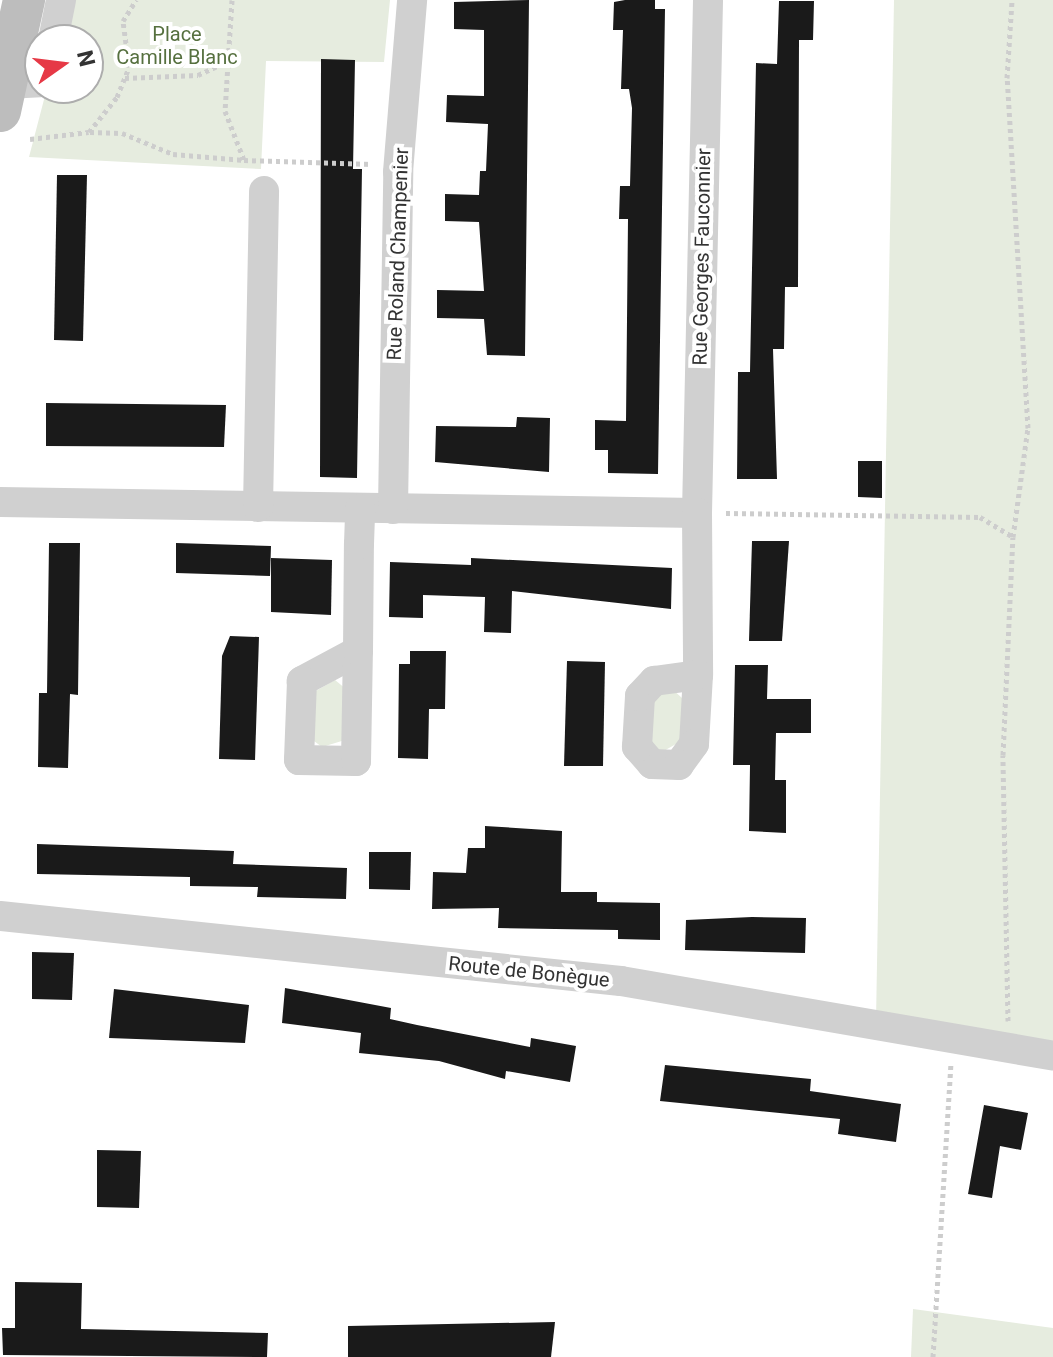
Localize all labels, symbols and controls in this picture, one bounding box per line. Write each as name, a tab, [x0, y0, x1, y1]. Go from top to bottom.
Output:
park label: Place Camille Blanc	[116, 22, 238, 69]
north arrow	[24, 24, 104, 104]
text: N	[72, 48, 100, 69]
street label: Rue Roland Champenier	[382, 147, 414, 361]
street label: Rue Georges Fauconnier	[688, 148, 716, 366]
street label: Route de Bonègue	[447, 952, 611, 992]

